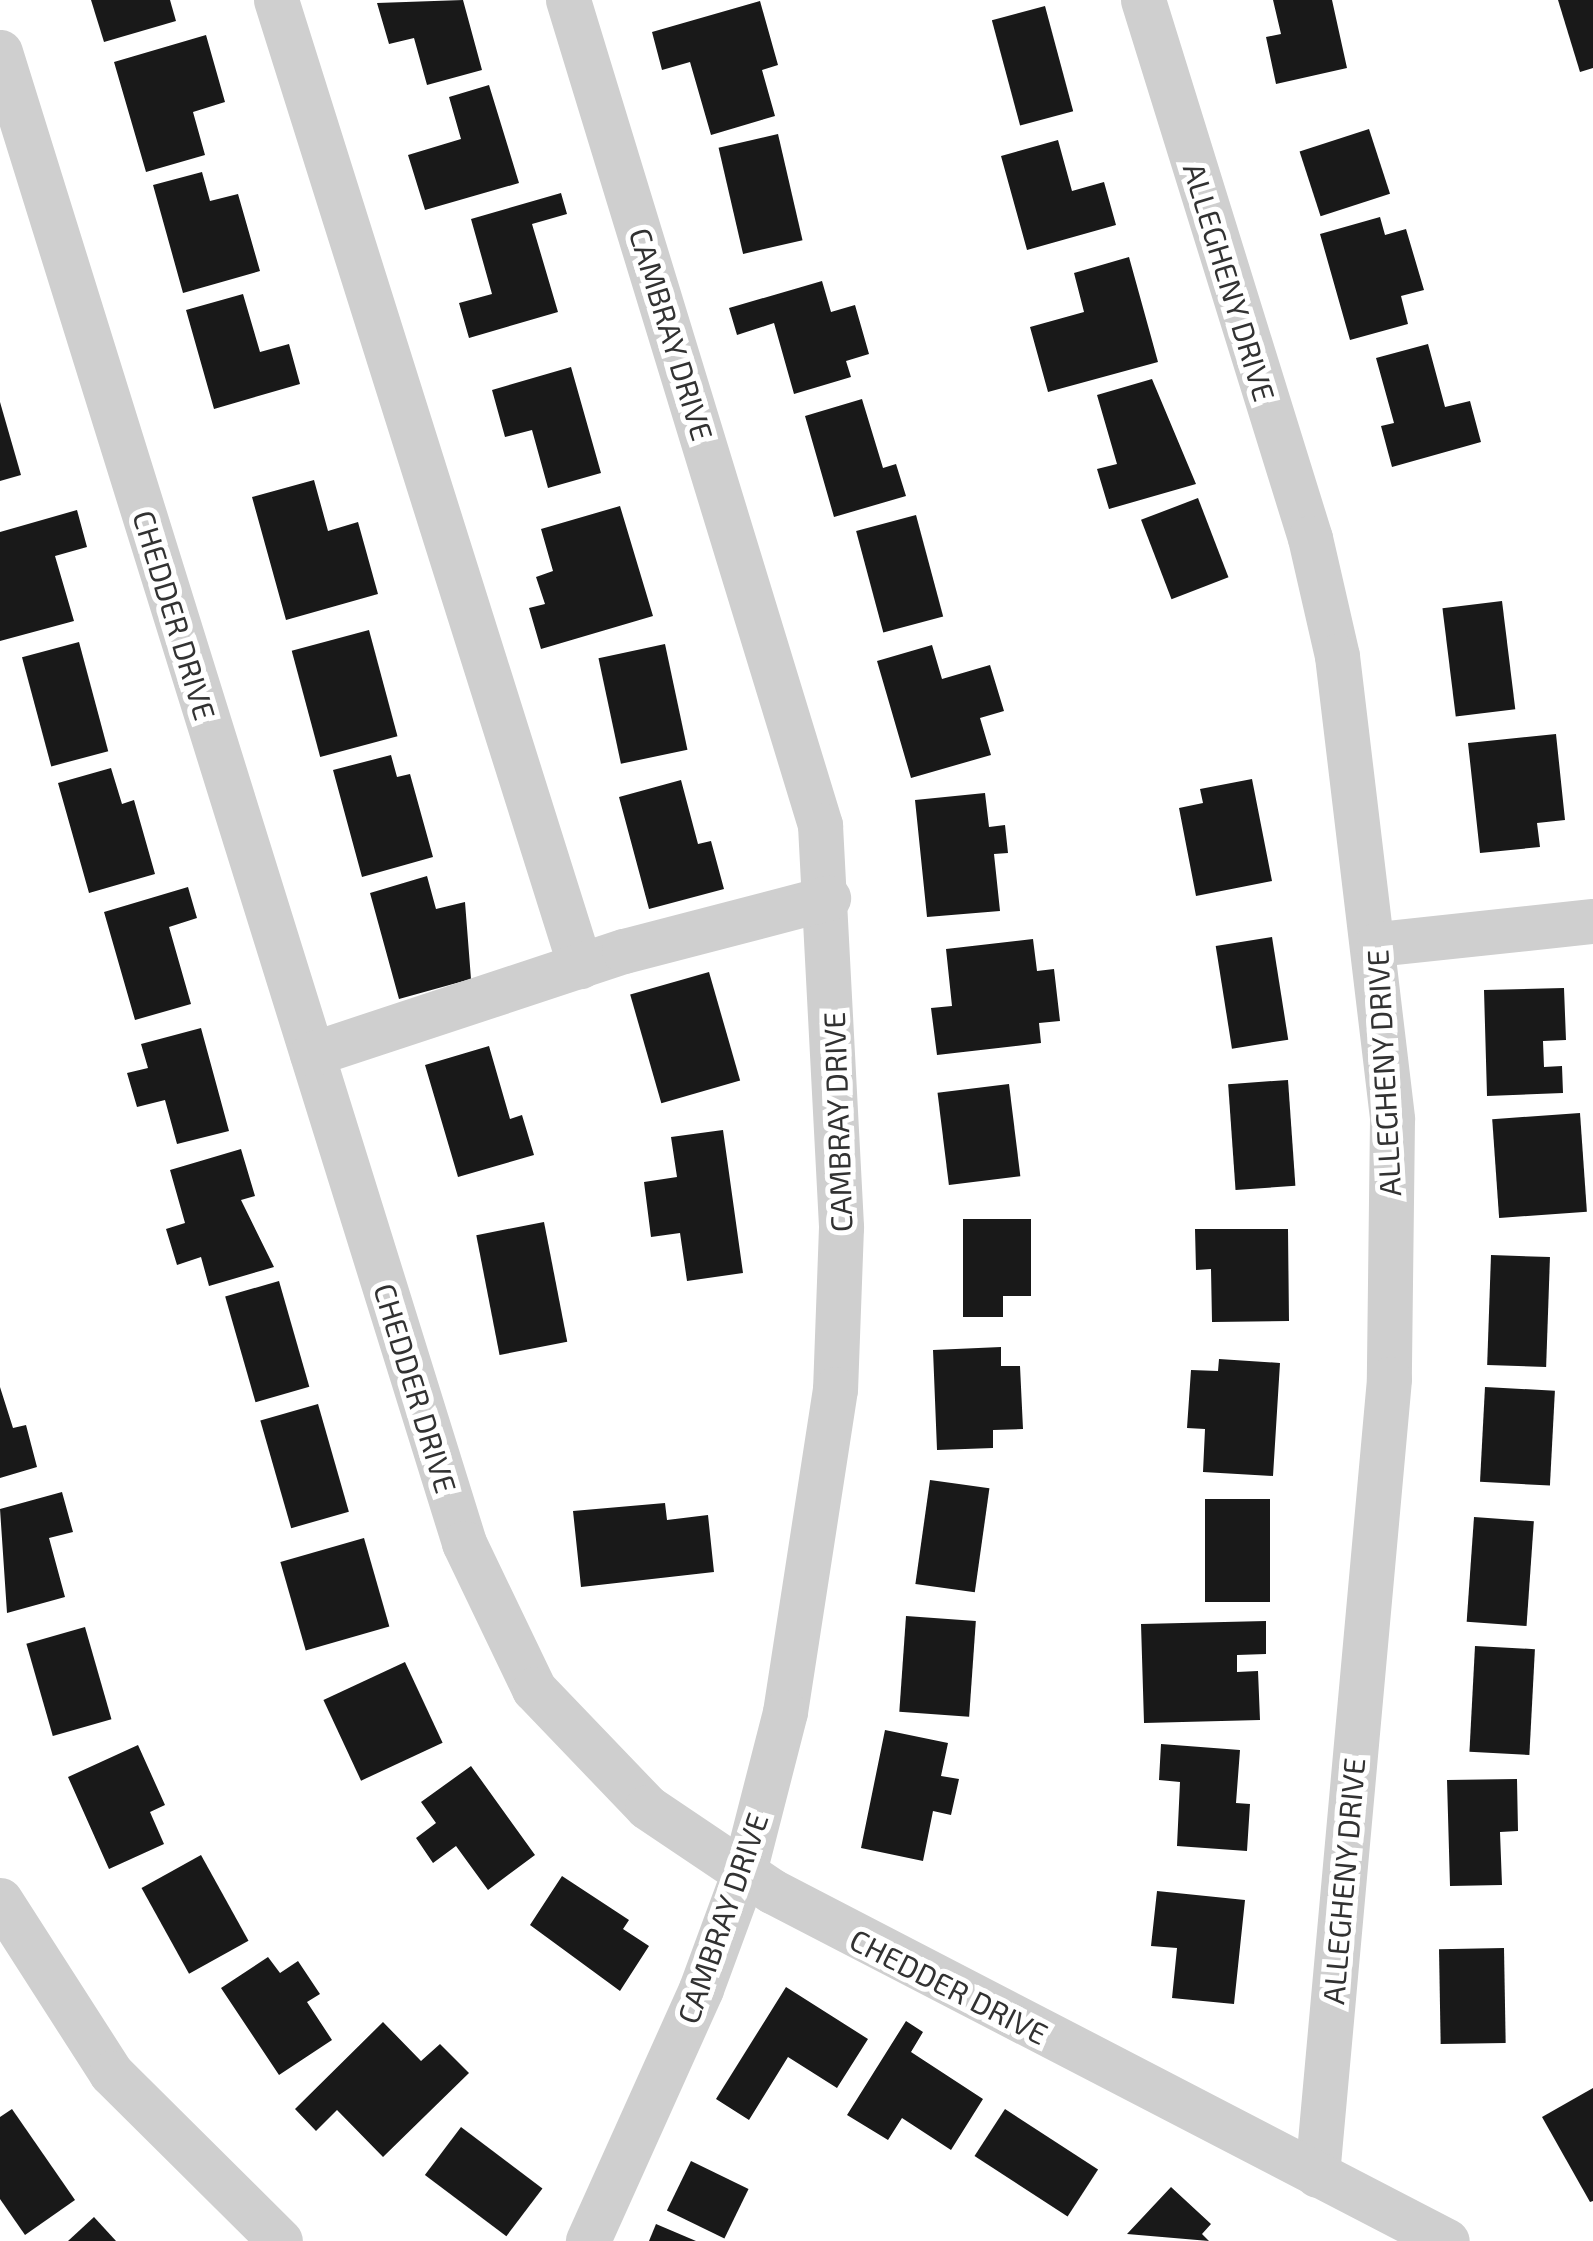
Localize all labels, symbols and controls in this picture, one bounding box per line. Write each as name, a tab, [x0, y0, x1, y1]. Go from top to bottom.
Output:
street label: ALLEGHENY DRIVE	[1177, 158, 1283, 406]
street label: CAMBRAY DRIVE	[622, 223, 722, 445]
street label: CHEDDER DRIVE	[126, 506, 224, 724]
street label: ALLEGHENY DRIVE	[1359, 948, 1407, 1198]
street label: CAMBRAY DRIVE	[815, 1011, 859, 1233]
street label: CHEDDER DRIVE	[367, 1279, 465, 1497]
street label: ALLEGHENY DRIVE	[1314, 1756, 1372, 2006]
street label: CAMBRAY DRIVE	[669, 1807, 775, 2029]
street label: CHEDDER DRIVE	[844, 1921, 1054, 2051]

